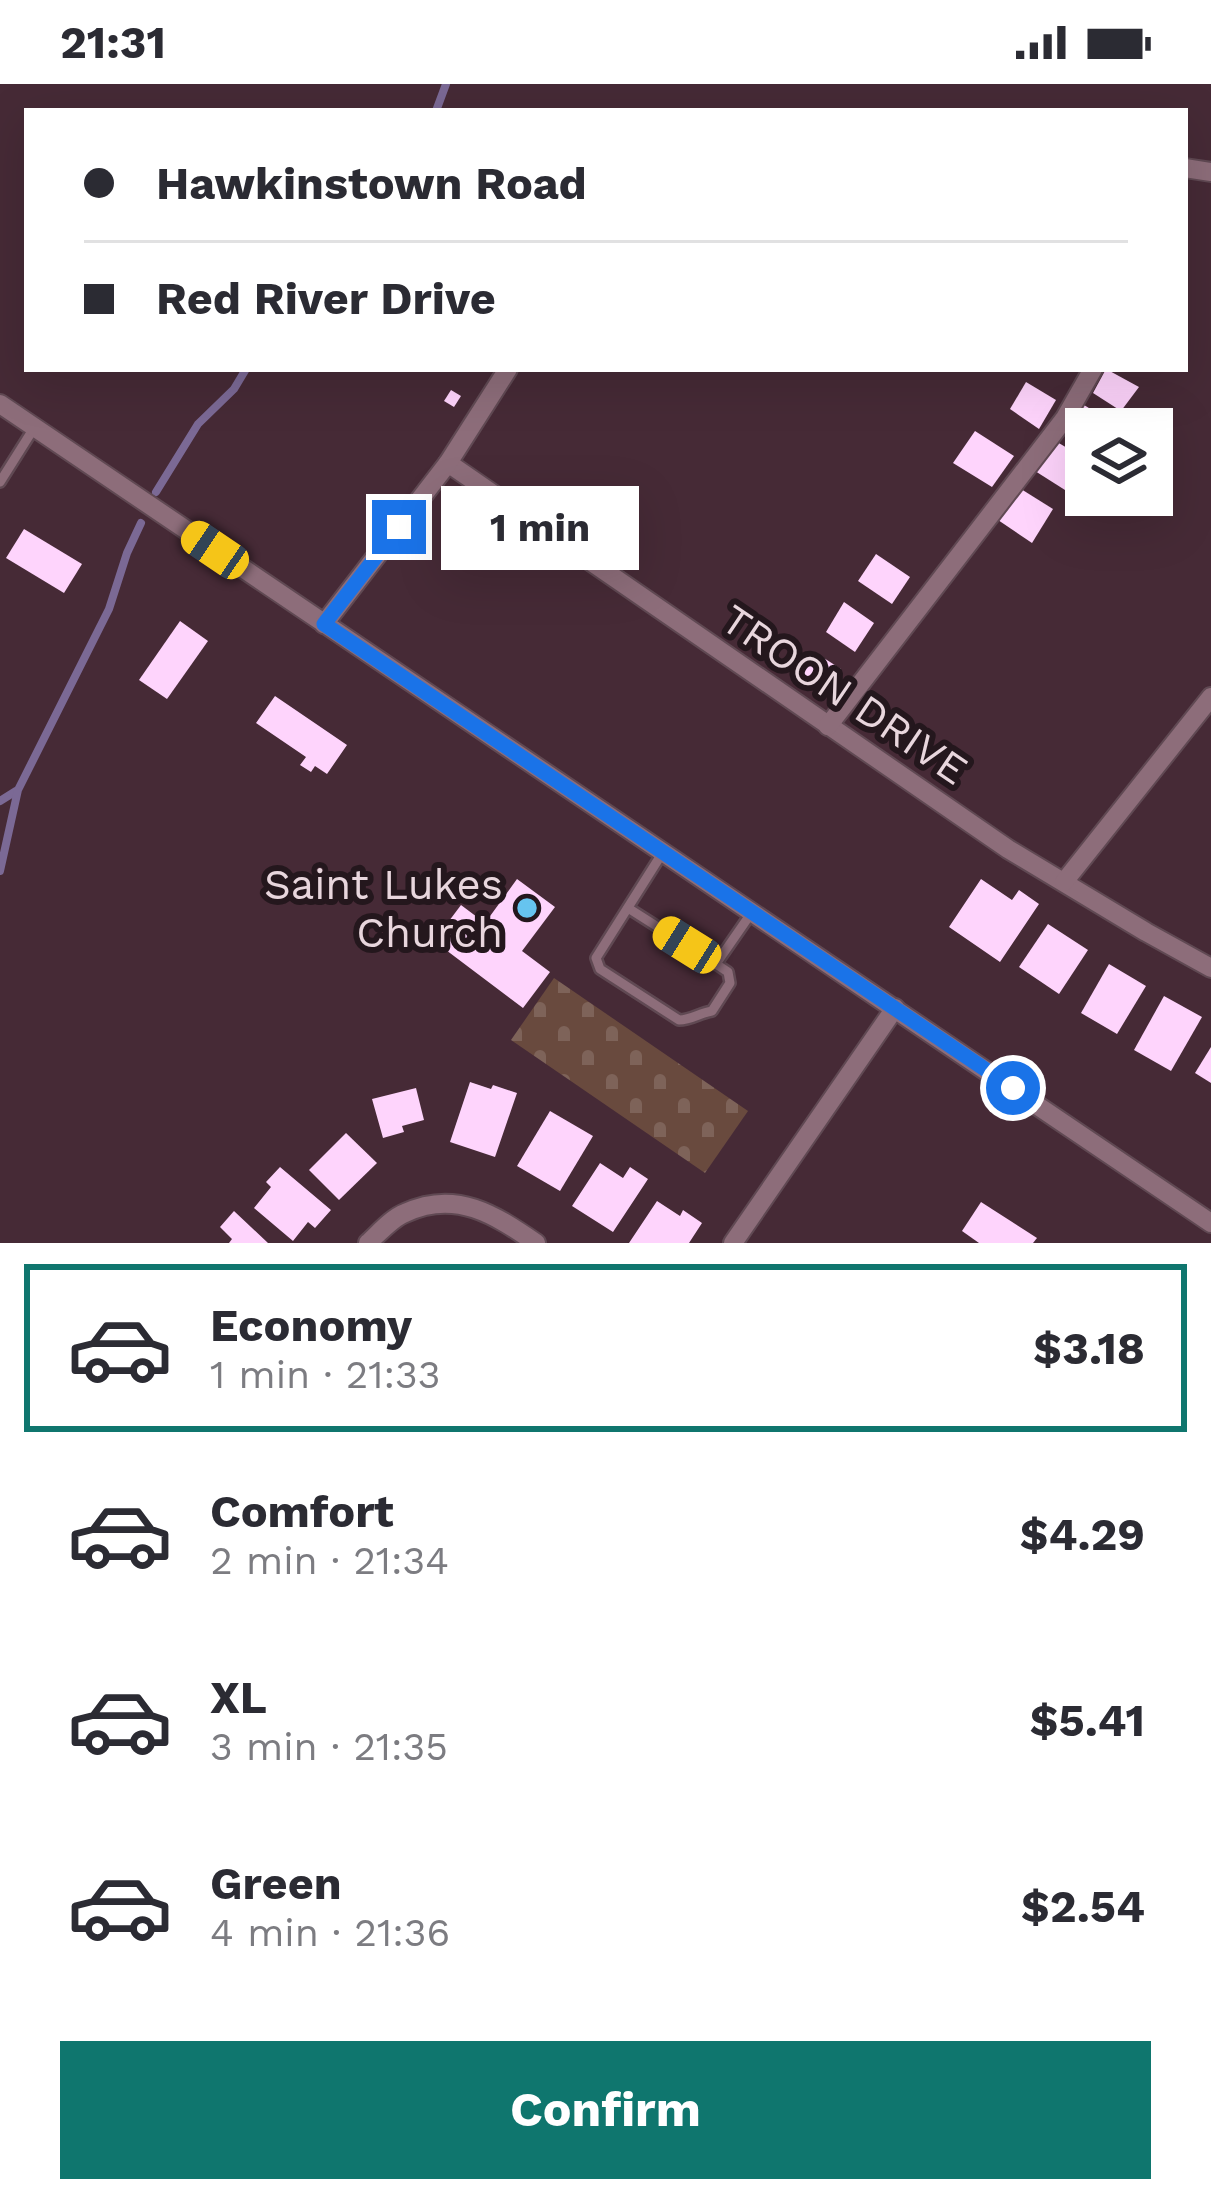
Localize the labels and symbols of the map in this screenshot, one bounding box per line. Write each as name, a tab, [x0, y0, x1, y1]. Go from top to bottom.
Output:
callout: 1 min	[441, 485, 639, 569]
route end	[372, 500, 426, 554]
car	[175, 515, 255, 585]
street label: TROON DRIVE	[713, 594, 977, 795]
place label: Saint Lukes Church	[264, 860, 503, 957]
marker: Saint Lukes Church	[514, 895, 540, 921]
car	[647, 911, 727, 979]
route start	[986, 1061, 1040, 1115]

